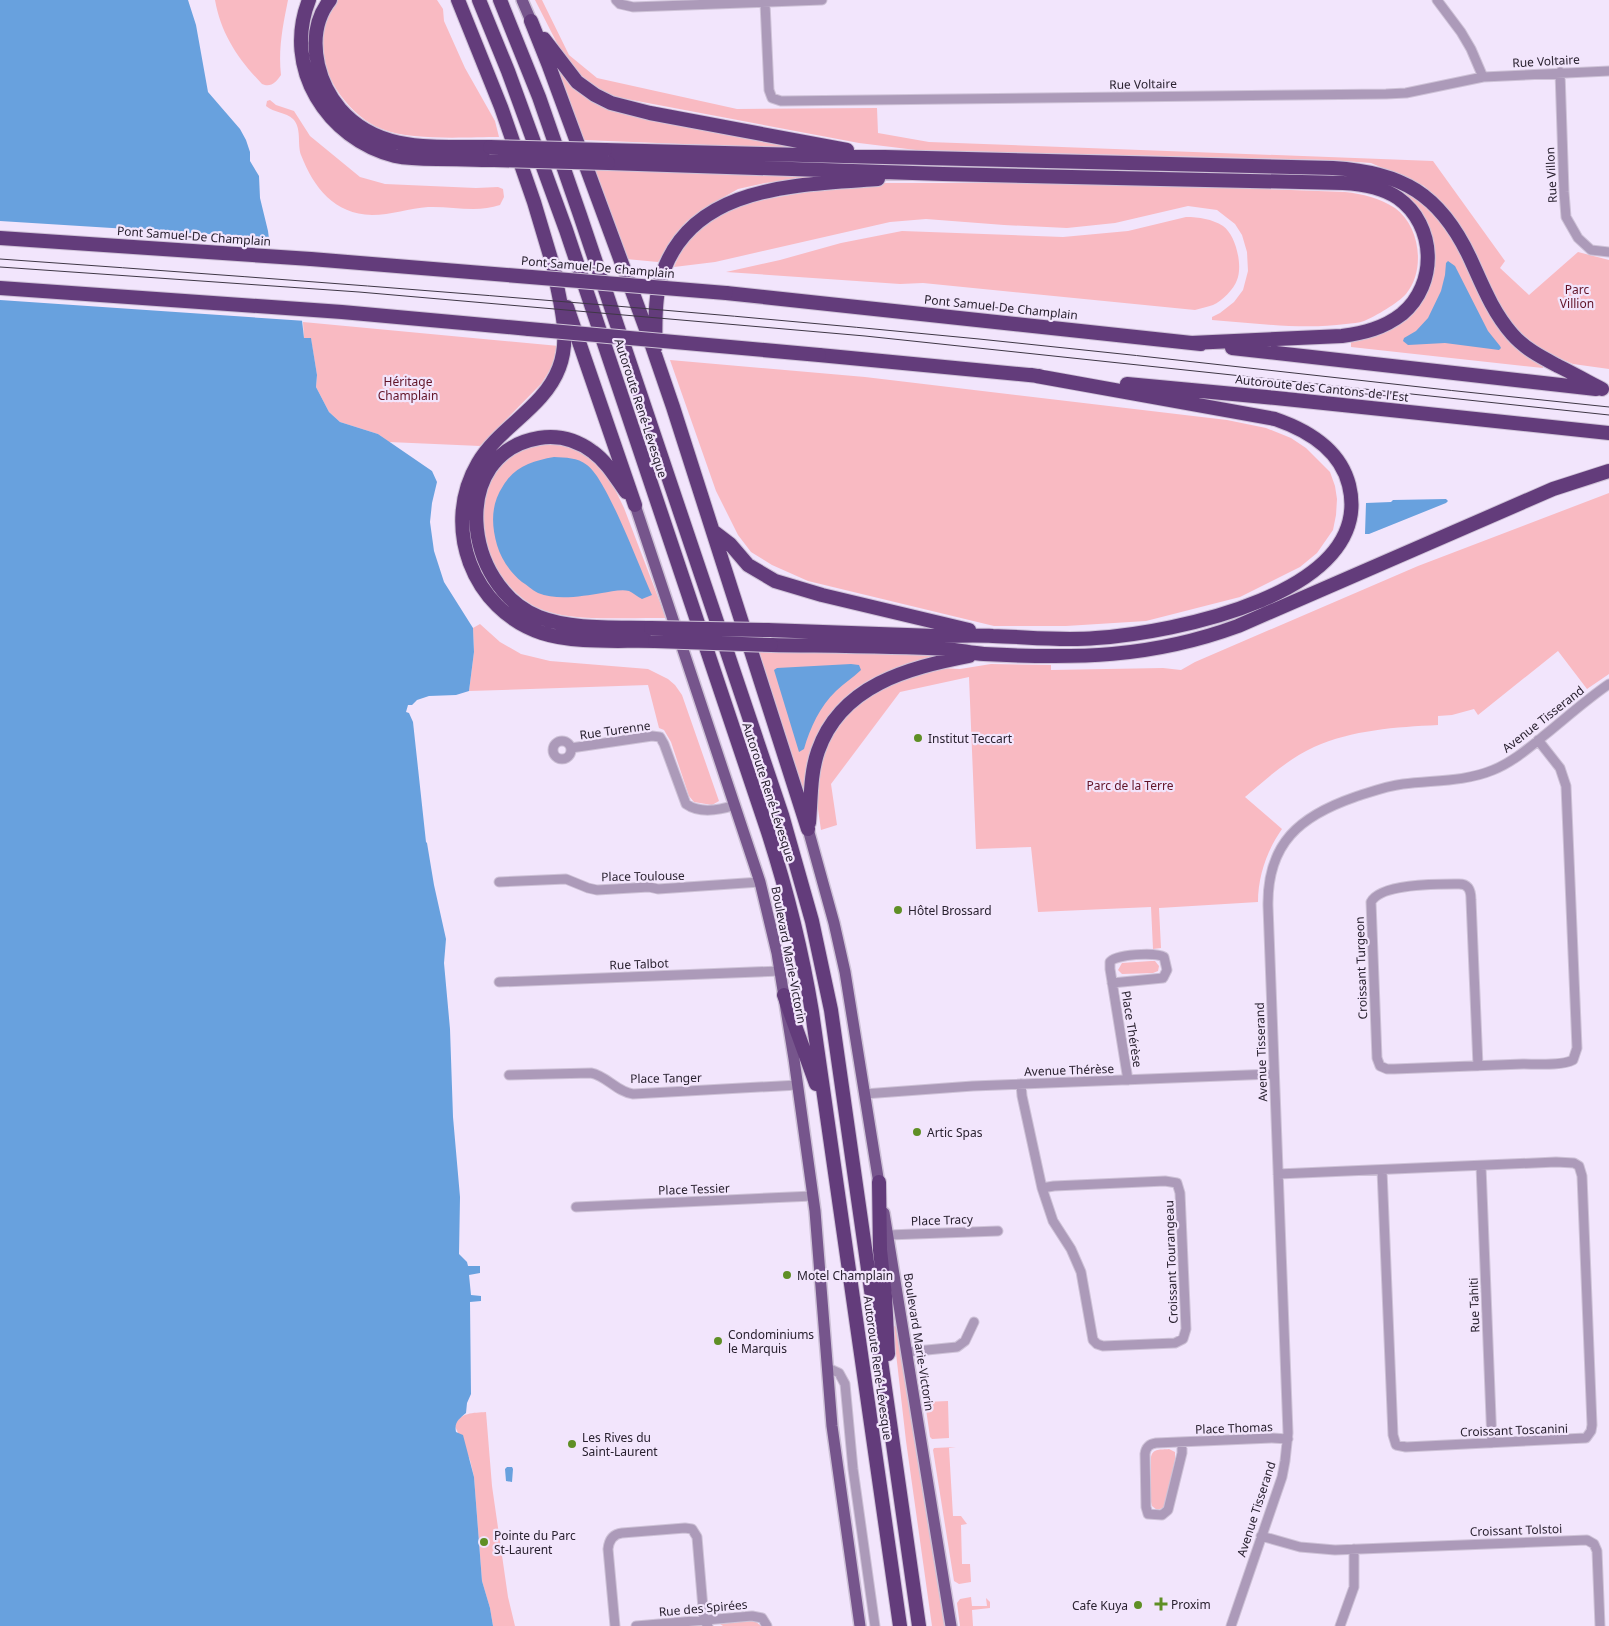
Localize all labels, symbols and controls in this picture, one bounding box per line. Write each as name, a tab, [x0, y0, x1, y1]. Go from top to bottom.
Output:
street label: Rue Voltaire	[1512, 51, 1580, 71]
street label: Rue Voltaire	[1109, 75, 1177, 93]
street label: Rue Villon	[1541, 147, 1561, 203]
street label: Pont Samuel-De Champlain	[116, 222, 272, 250]
street label: Pont Samuel-De Champlain	[520, 252, 676, 282]
park label: Parc Villion	[1560, 281, 1594, 312]
street label: Pont Samuel-De Champlain	[923, 290, 1079, 324]
street label: Autoroute René-Lévesque	[610, 336, 672, 480]
street label: Autoroute des Cantons-de-l'Est	[1234, 370, 1410, 406]
park label: Héritage Champlain	[378, 373, 438, 404]
street label: Avenue Tisserand	[1499, 682, 1587, 756]
street label: Rue Turenne	[578, 717, 652, 743]
street label: Autoroute René-Lévesque	[738, 720, 800, 864]
place label: Institut Teccart	[928, 730, 1013, 747]
marker: Institut Teccart	[912, 732, 924, 744]
park label: Parc de la Terre	[1087, 777, 1174, 794]
street label: Place Toulouse	[601, 867, 685, 885]
street label: Boulevard Marie-Victorin	[767, 885, 811, 1025]
place label: Hôtel Brossard	[908, 902, 992, 919]
marker: Hôtel Brossard	[892, 904, 904, 916]
street label: Croissant Turgeon	[1351, 916, 1371, 1020]
street label: Rue Talbot	[609, 954, 670, 974]
street label: Place Thérèse	[1118, 989, 1147, 1069]
street label: Avenue Tisserand	[1251, 1002, 1271, 1102]
street label: Avenue Thérèse	[1024, 1060, 1115, 1080]
street label: Place Tanger	[630, 1069, 702, 1087]
place label: Artic Spas	[927, 1124, 983, 1141]
marker: Artic Spas	[911, 1126, 923, 1138]
street label: Place Tessier	[658, 1179, 730, 1199]
street label: Croissant Tourangeau	[1160, 1200, 1182, 1324]
street label: Place Tracy	[911, 1210, 974, 1230]
place label: Motel Champlain	[797, 1267, 893, 1284]
marker: Motel Champlain	[781, 1269, 793, 1281]
street label: Boulevard Marie-Victorin	[900, 1272, 938, 1412]
street label: Rue Tahiti	[1465, 1277, 1483, 1333]
street label: Autoroute René-Lévesque	[859, 1295, 897, 1441]
place label: Condominiums le Marquis	[728, 1326, 814, 1357]
marker: Condominiums le Marquis	[712, 1335, 724, 1347]
street label: Place Thomas	[1195, 1418, 1273, 1438]
street label: Croissant Toscanini	[1460, 1420, 1568, 1440]
place label: Les Rives du Saint-Laurent	[582, 1429, 658, 1460]
marker: Les Rives du Saint-Laurent	[566, 1438, 578, 1450]
street label: Avenue Tisserand	[1233, 1459, 1279, 1559]
street label: Croissant Tolstoi	[1470, 1520, 1562, 1540]
place label: Pointe du Parc St-Laurent	[494, 1527, 576, 1558]
marker: Pointe du Parc St-Laurent	[478, 1536, 490, 1548]
street label: Rue des Spirées	[658, 1596, 748, 1620]
place label: Proxim	[1171, 1596, 1211, 1613]
place label: Cafe Kuya	[1072, 1597, 1128, 1614]
marker: Proxim	[1155, 1598, 1167, 1610]
marker: Cafe Kuya	[1132, 1599, 1144, 1611]

